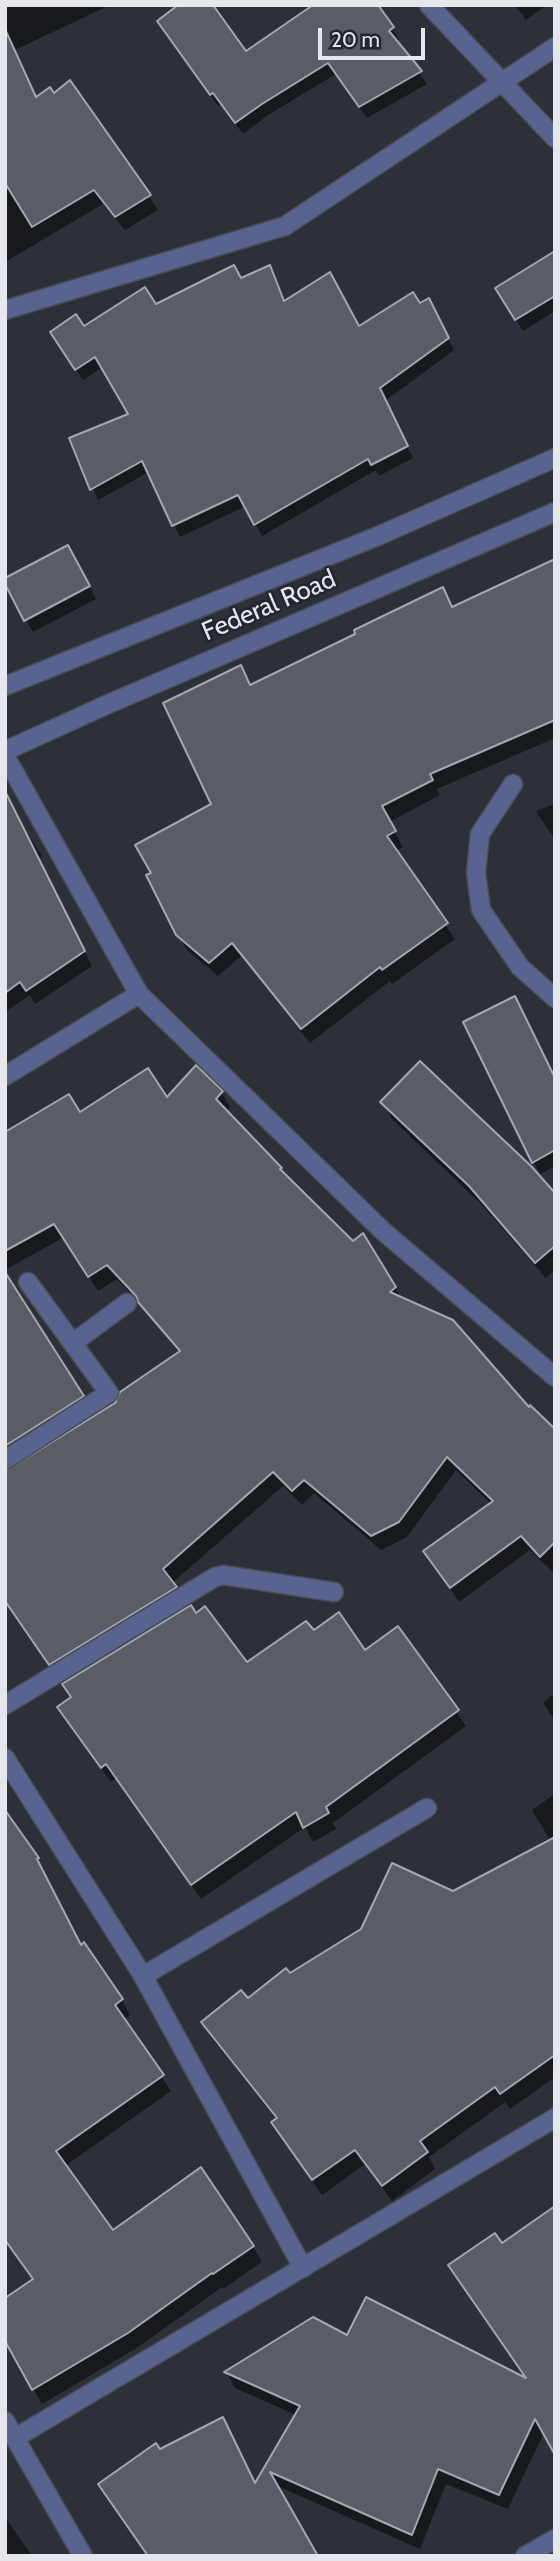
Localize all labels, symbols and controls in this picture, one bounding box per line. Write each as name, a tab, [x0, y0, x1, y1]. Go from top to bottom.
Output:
scale bar	[322, 14, 429, 58]
text: 20 m	[331, 27, 380, 52]
street label: Federal Road	[197, 564, 341, 648]

